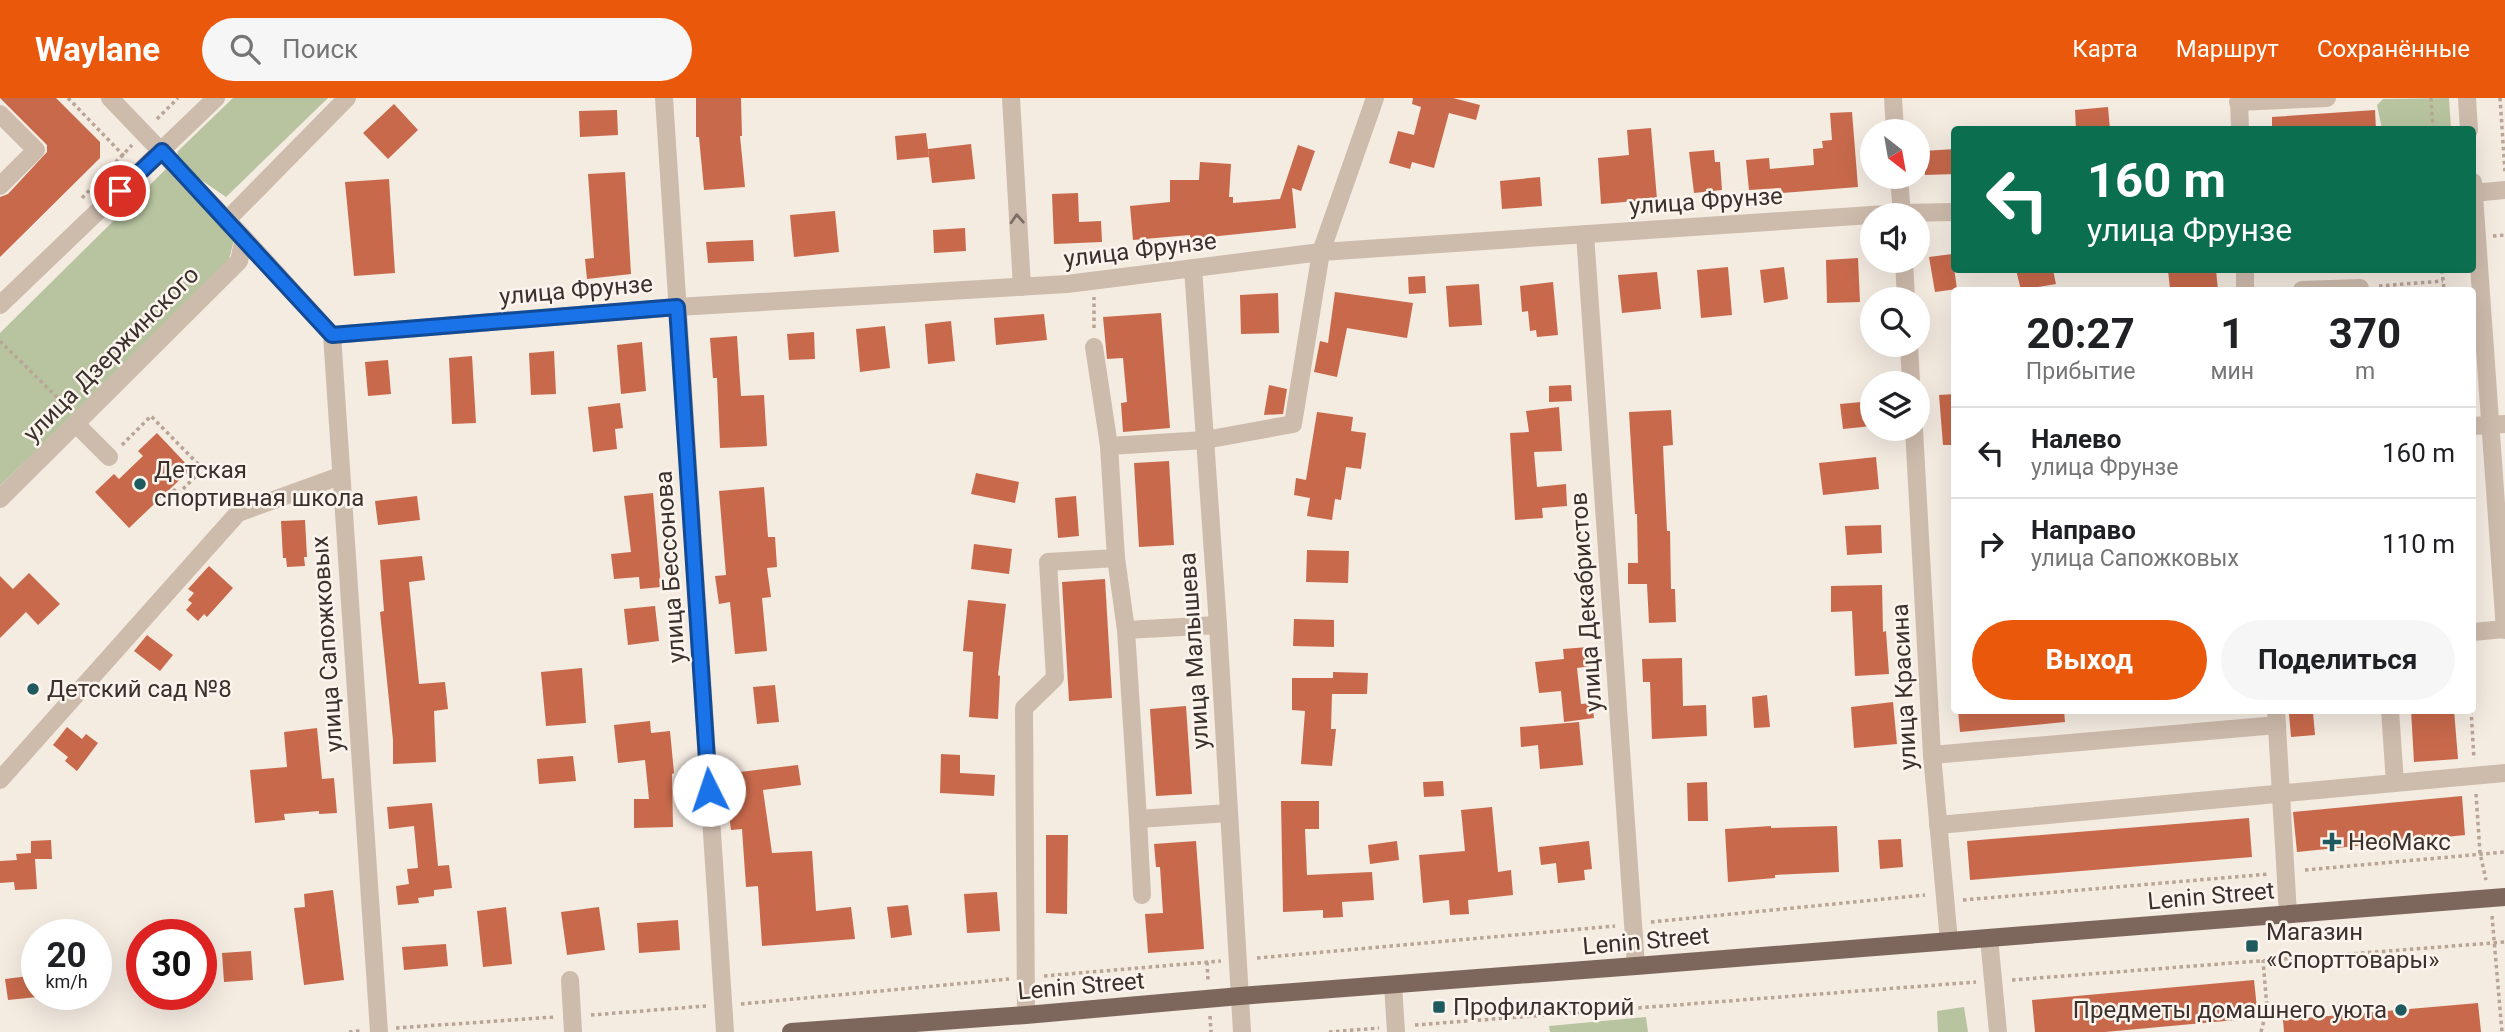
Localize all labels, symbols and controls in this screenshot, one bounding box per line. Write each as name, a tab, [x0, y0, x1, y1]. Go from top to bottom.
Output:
search box	[202, 18, 692, 81]
text: Waylane	[35, 30, 160, 69]
icon: search	[226, 30, 264, 68]
text: Поиск	[282, 34, 358, 64]
text: Карта	[2072, 35, 2138, 63]
text: Маршрут	[2176, 35, 2279, 63]
text: Сохранённые	[2317, 35, 2470, 63]
north arrow	[1860, 119, 1930, 189]
map controls	[1860, 119, 1930, 441]
text: 160 m	[2087, 152, 2226, 209]
icon: left	[1972, 154, 2063, 245]
pin	[90, 161, 150, 221]
icon: arrive	[101, 172, 139, 210]
street label: улица Фрунзе	[1628, 182, 1784, 220]
button: sound	[1860, 203, 1930, 273]
text: улица Фрунзе	[2087, 211, 2292, 249]
one-way arrow	[1010, 213, 1025, 224]
street label: улица Фрунзе	[1062, 227, 1218, 273]
street label: улица Дзержинского	[17, 260, 205, 448]
street label: улица Фрунзе	[498, 269, 654, 311]
button: search	[1860, 287, 1930, 357]
text: 20:27	[2027, 309, 2135, 358]
text: 1	[2220, 309, 2244, 358]
text: 370	[2329, 309, 2401, 358]
text: Прибытие	[2026, 358, 2136, 385]
text: мин	[2210, 358, 2254, 385]
text: m	[2355, 358, 2375, 385]
button: layers	[1860, 371, 1930, 441]
text: Налево	[2031, 424, 2121, 454]
icon: left	[1972, 434, 2010, 472]
text: 160 m	[2382, 438, 2455, 468]
text: улица Фрунзе	[2031, 454, 2178, 481]
place label: Детская спортивная школа	[154, 456, 364, 512]
street label: улица Бессонова	[649, 470, 691, 664]
marker: Детская спортивная школа	[132, 476, 148, 492]
street label: улица Декабристов	[1564, 491, 1608, 713]
text: Направо	[2031, 515, 2136, 545]
icon: right	[1972, 525, 2010, 563]
text: 110 m	[2382, 529, 2455, 559]
street label: улица Сапожковых	[305, 535, 349, 753]
text: улица Сапожковых	[2031, 545, 2239, 572]
street label: улица Малышева	[1173, 552, 1215, 750]
street label: улица Красина	[1886, 603, 1922, 771]
button: Выход	[1972, 620, 2207, 700]
button: Поделиться	[2221, 620, 2455, 700]
place label: Детский сад №8	[47, 675, 232, 703]
marker: Детский сад №8	[25, 681, 41, 697]
position arrow	[672, 753, 746, 827]
place label: НеоМакс	[2348, 828, 2451, 856]
marker: НеоМакс	[2322, 832, 2342, 852]
street label: Lenin Street	[2146, 876, 2276, 915]
place label: Магазин «Спорттовары»	[2266, 918, 2439, 974]
speed limit sign: 30	[126, 919, 217, 1010]
street label: Lenin Street	[1581, 921, 1711, 960]
text: 20	[46, 935, 87, 976]
marker: Магазин «Спорттовары»	[2244, 938, 2260, 954]
street label: Lenin Street	[1016, 966, 1146, 1005]
text: km/h	[45, 971, 88, 992]
place label: Профилакторий	[1453, 993, 1634, 1021]
place label: Предметы домашнего уюта	[2073, 996, 2387, 1024]
marker: Профилакторий	[1431, 999, 1447, 1015]
marker: Предметы домашнего уюта	[2393, 1002, 2409, 1018]

